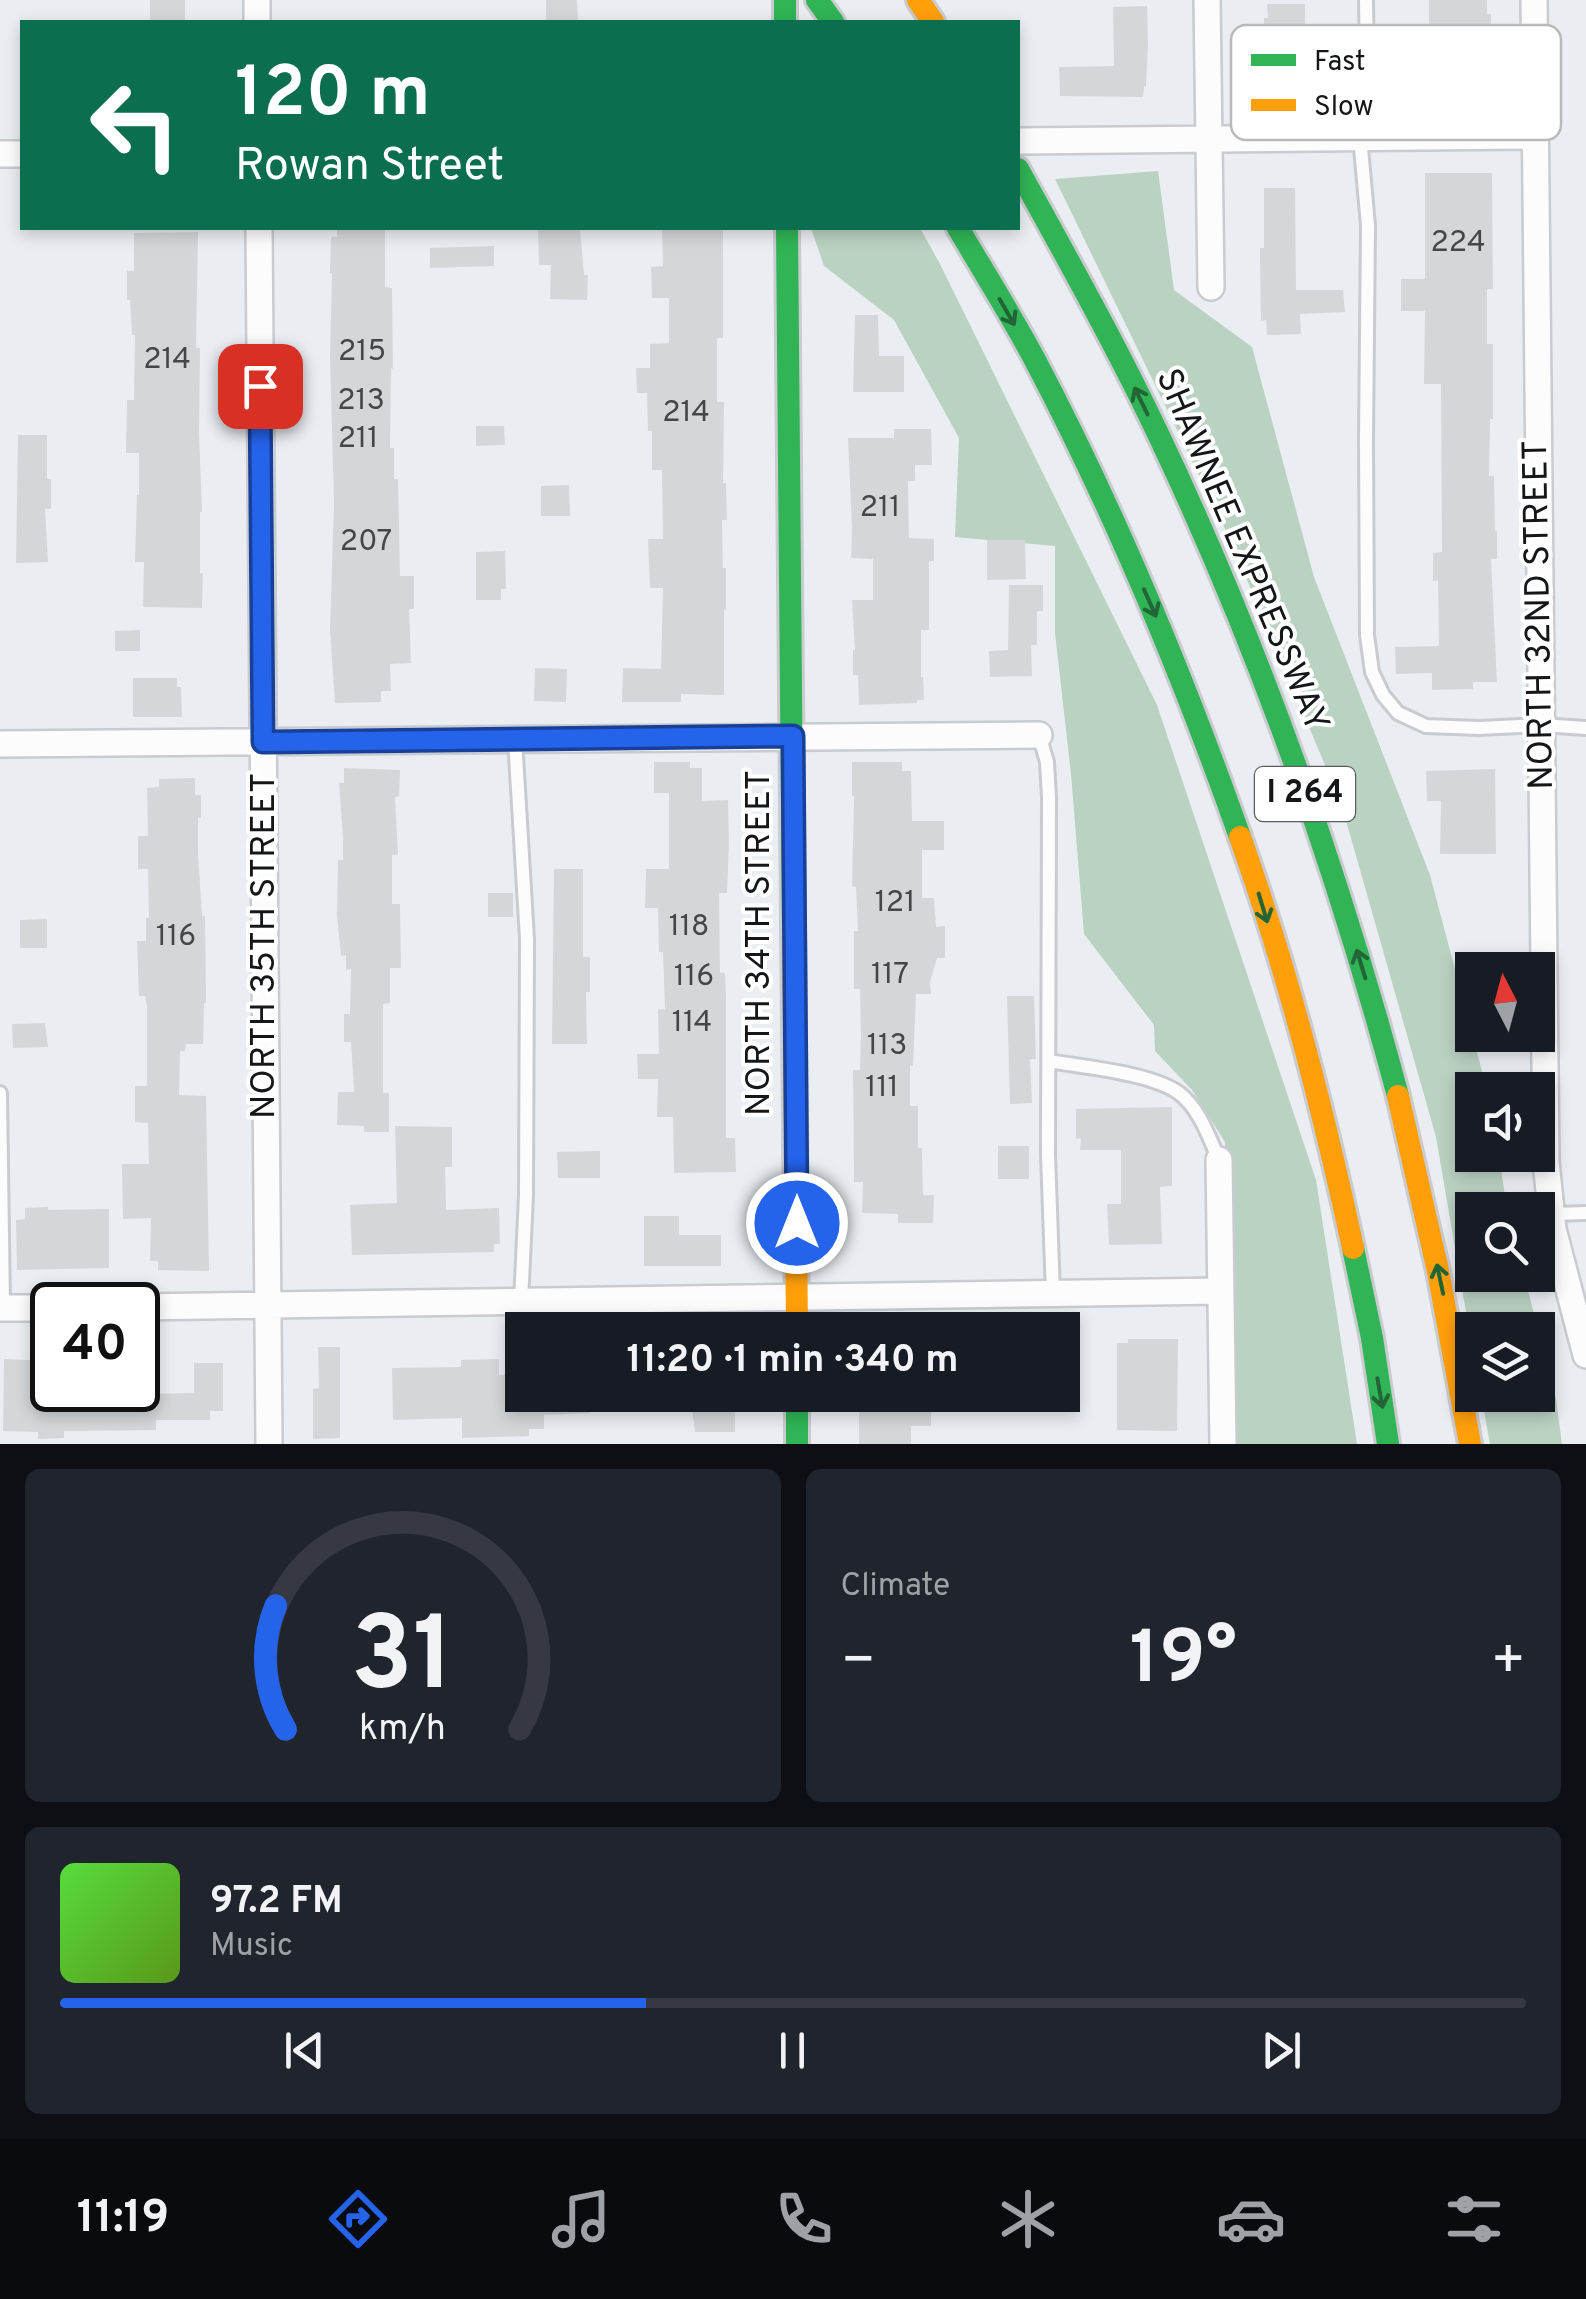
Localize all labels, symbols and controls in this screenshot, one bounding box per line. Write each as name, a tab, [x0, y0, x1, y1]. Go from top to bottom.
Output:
legend	[1231, 25, 1561, 140]
text: Fast	[1314, 45, 1366, 81]
text: 120 m	[235, 52, 431, 141]
icon: left	[70, 60, 200, 190]
text: Slow	[1314, 90, 1373, 126]
text: Rowan Street	[235, 139, 504, 196]
house number: 224	[1430, 225, 1486, 262]
one-way arrow	[997, 297, 1017, 326]
house number: 215	[338, 334, 386, 371]
house number: 214	[143, 342, 191, 379]
pin	[218, 344, 303, 429]
icon: arrive	[233, 359, 288, 414]
street label: SHAWNEE EXPRESSWAY	[1144, 363, 1338, 739]
house number: 213	[337, 383, 385, 420]
one-way arrow	[1131, 387, 1150, 416]
house number: 214	[662, 395, 710, 432]
house number: 211	[338, 421, 378, 458]
street label: NORTH 32ND STREET	[1515, 440, 1565, 790]
house number: 211	[860, 490, 900, 527]
house number: 207	[340, 524, 392, 561]
one-way arrow	[1142, 587, 1160, 618]
road number: I 264	[1255, 767, 1355, 821]
street label: NORTH 34TH STREET	[738, 770, 782, 1116]
street label: NORTH 35TH STREET	[243, 773, 287, 1119]
house number: 121	[875, 885, 915, 922]
one-way arrow	[1255, 891, 1273, 923]
house number: 118	[669, 909, 709, 946]
house number: 116	[156, 919, 196, 956]
one-way arrow	[1351, 949, 1369, 980]
north arrow	[1455, 952, 1555, 1052]
map controls	[1455, 952, 1555, 1412]
house number: 117	[871, 957, 909, 994]
house number: 116	[674, 959, 714, 996]
house number: 114	[672, 1005, 712, 1042]
house number: 113	[867, 1028, 907, 1065]
house number: 111	[865, 1070, 899, 1107]
button: sound	[1455, 1072, 1555, 1172]
position arrow	[745, 1171, 849, 1275]
button: search	[1455, 1192, 1555, 1292]
one-way arrow	[1429, 1264, 1448, 1296]
speed limit sign: 40	[30, 1282, 160, 1412]
button: layers	[1455, 1312, 1555, 1412]
text: 11:20 · 1 min · 340 m	[626, 1337, 959, 1386]
one-way arrow	[1371, 1376, 1390, 1409]
text: Climate	[841, 1567, 950, 1607]
text: 31	[351, 1595, 455, 1727]
text: 19°	[1130, 1615, 1237, 1710]
text: −	[841, 1628, 876, 1698]
text: +	[1491, 1628, 1526, 1698]
text: km/h	[359, 1707, 446, 1753]
text: 97.2 FM	[210, 1878, 343, 1927]
text: Music	[210, 1927, 293, 1967]
icon: previous	[277, 2023, 332, 2078]
icon: pause	[765, 2023, 820, 2078]
icon: next	[1254, 2023, 1309, 2078]
icon: directions	[323, 2184, 393, 2254]
icon: music	[546, 2184, 616, 2254]
icon: phone	[769, 2184, 839, 2254]
icon: climate	[993, 2184, 1063, 2254]
icon: car	[1216, 2184, 1286, 2254]
icon: filters	[1439, 2184, 1509, 2254]
text: 11:19	[77, 2191, 169, 2248]

